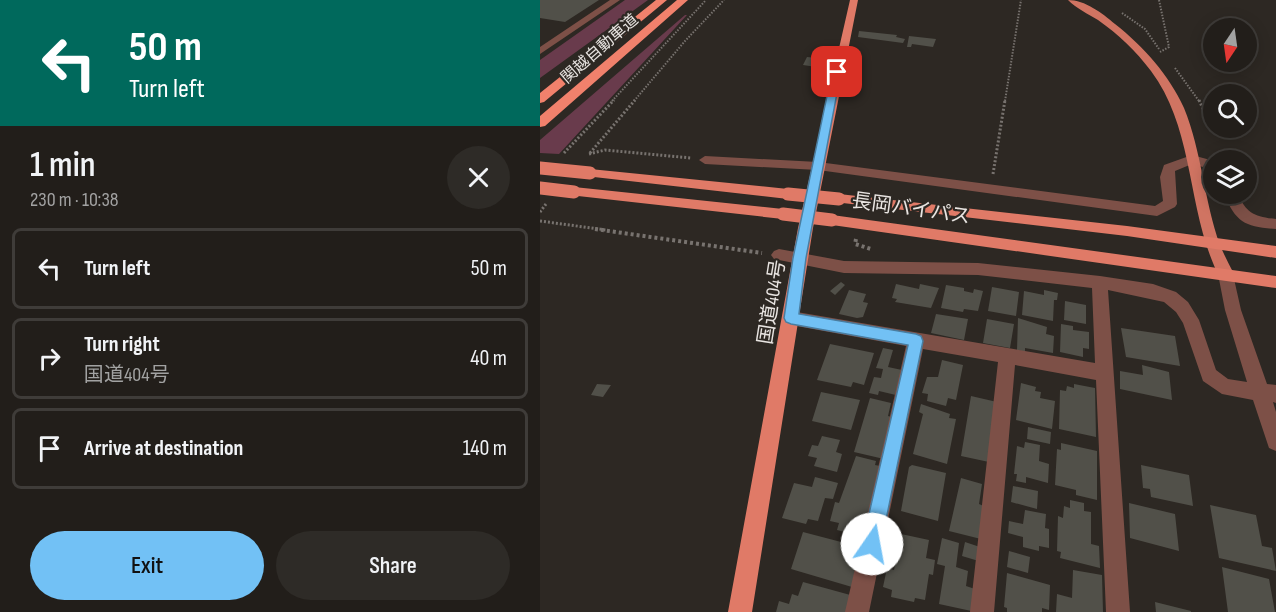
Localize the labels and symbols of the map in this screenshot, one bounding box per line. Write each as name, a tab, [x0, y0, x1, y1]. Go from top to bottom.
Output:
street label: 関越自動車道	[558, 10, 642, 88]
north arrow	[1203, 18, 1257, 72]
pin	[811, 46, 862, 97]
street label: 長岡バイパス	[850, 189, 972, 229]
street label: 国道404号	[753, 258, 791, 346]
position arrow	[840, 512, 904, 576]

